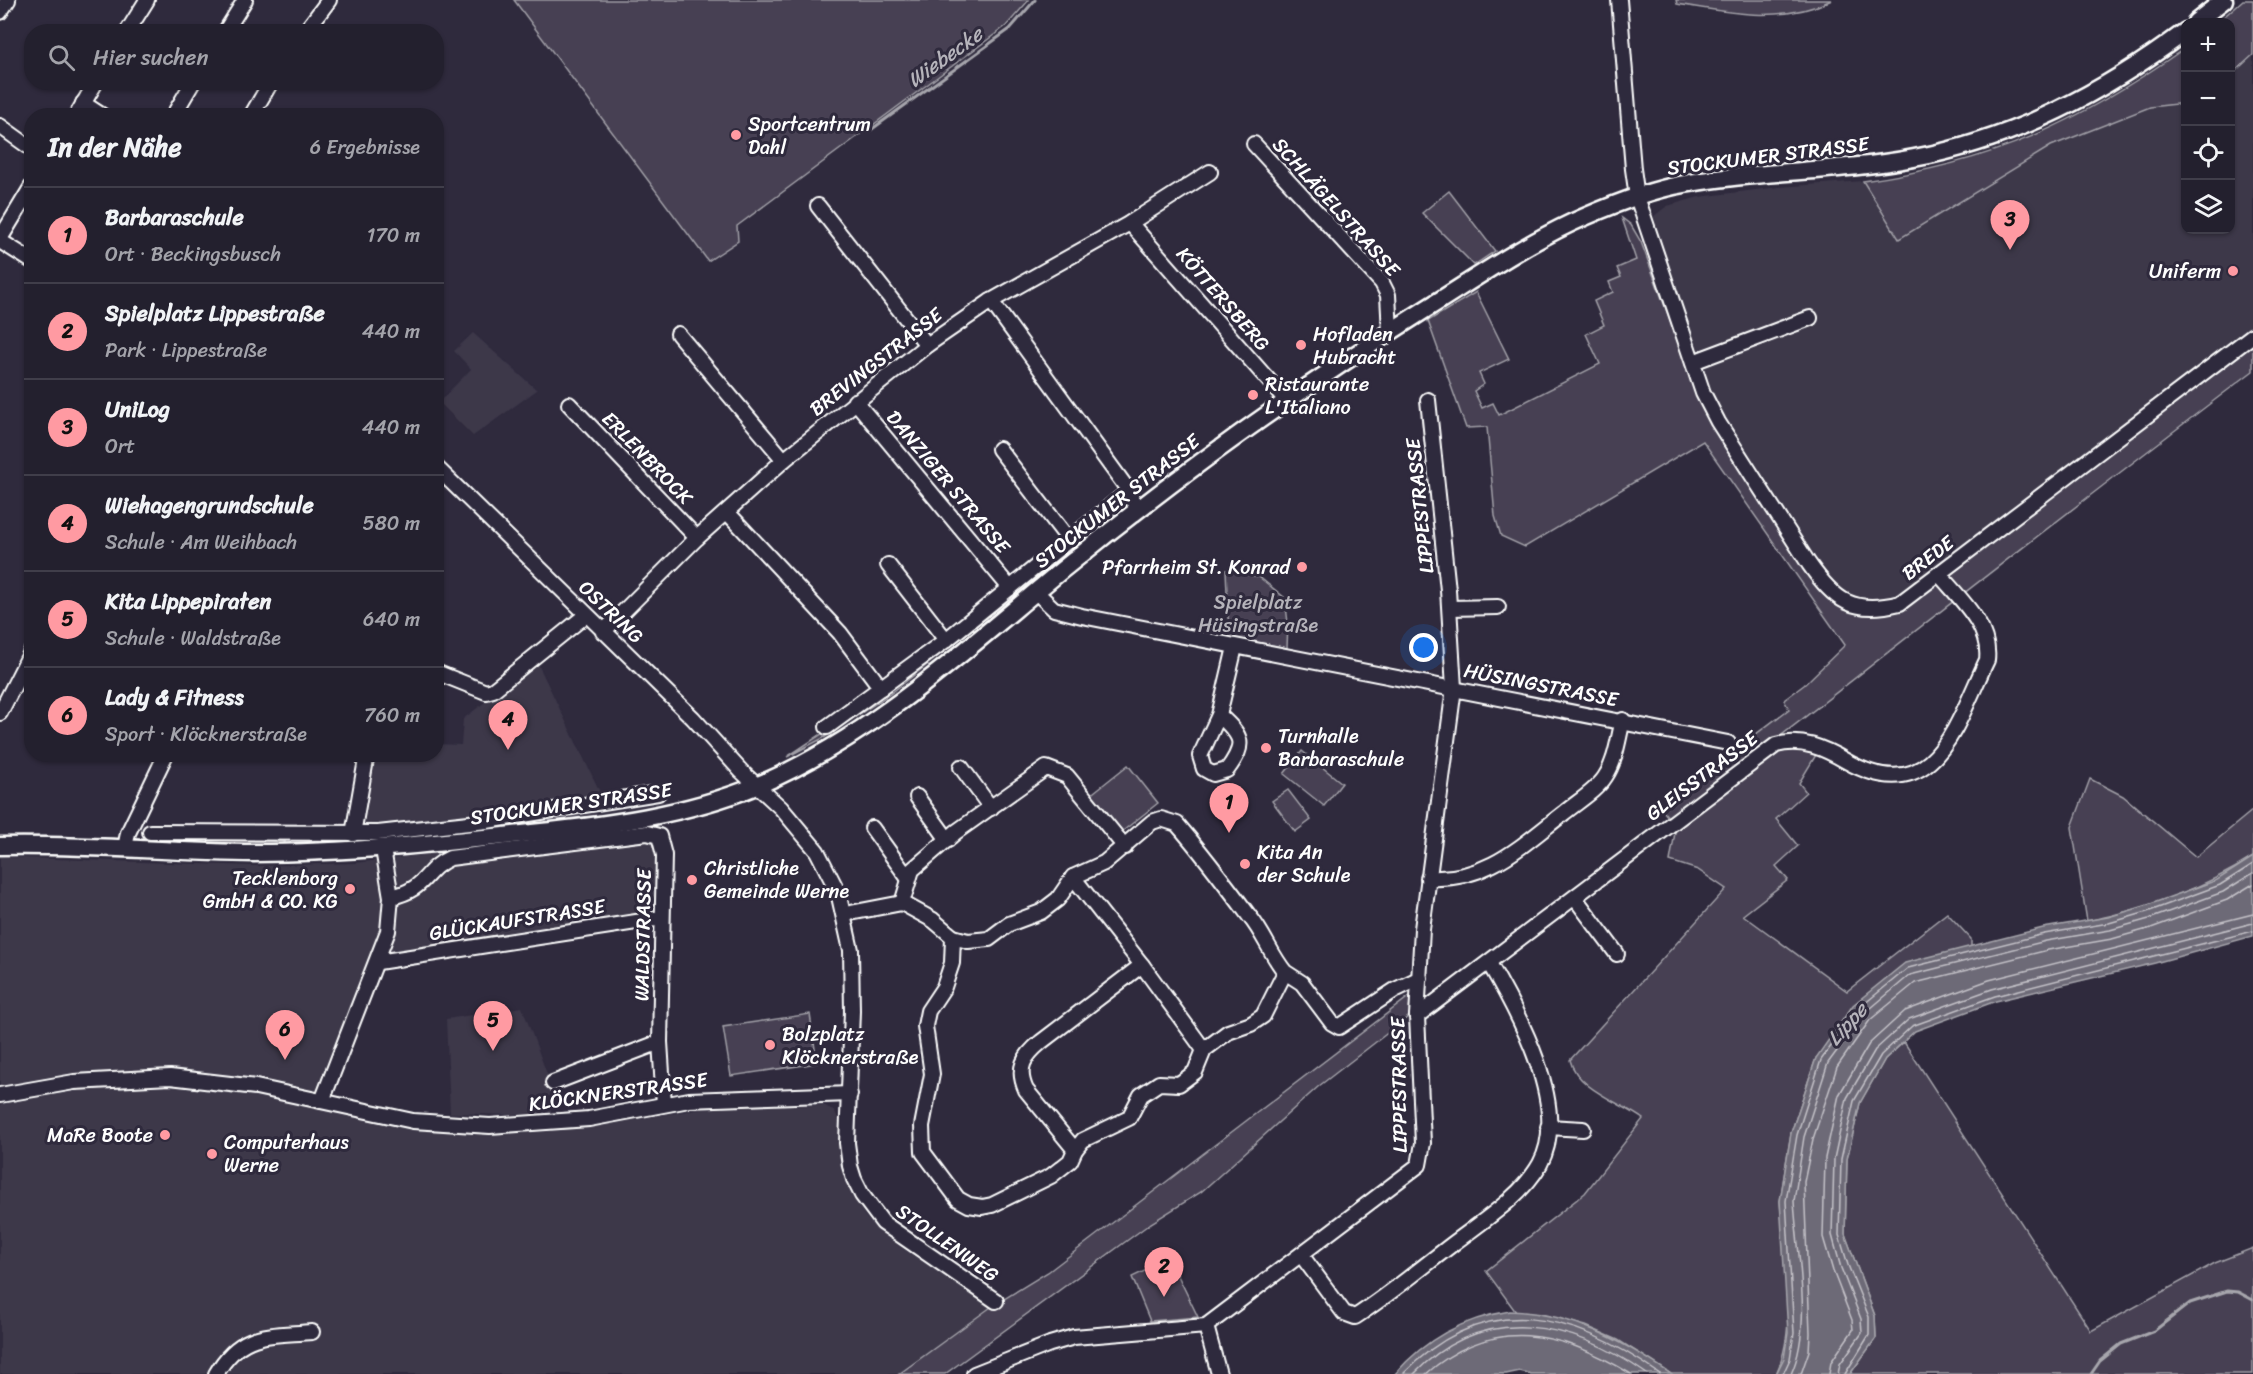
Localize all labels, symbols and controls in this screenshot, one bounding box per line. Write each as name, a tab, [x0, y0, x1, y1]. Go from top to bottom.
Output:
water label: Wiebecke	[899, 15, 993, 98]
map controls	[2181, 18, 2235, 234]
button: +	[2181, 18, 2235, 72]
search box	[24, 24, 444, 90]
text: Hier suchen	[93, 38, 208, 77]
icon: search	[45, 41, 78, 74]
button: −	[2181, 72, 2235, 126]
place label: Sportcentrum Dahl	[748, 107, 871, 165]
text: In der Nähe	[48, 124, 182, 170]
street label: STOCKUMER STRASSE	[1665, 126, 1873, 186]
button: locate	[2181, 126, 2235, 180]
marker: Sportcentrum Dahl	[729, 128, 743, 142]
street label: SCHLÄGELSTRASSE	[1263, 129, 1410, 287]
text: 6 Ergebnisse	[310, 130, 420, 165]
button: layers	[2181, 180, 2235, 234]
text: Barbaraschule	[105, 198, 244, 237]
pin: 3	[1990, 200, 2030, 250]
text: 1	[63, 218, 72, 253]
text: 170 m	[367, 218, 420, 253]
text: Ort · Beckingsbusch	[105, 237, 281, 272]
street label: KÖTTERSBERG	[1167, 238, 1279, 360]
place label: Uniferm	[2149, 254, 2221, 289]
marker: Uniferm	[2226, 264, 2240, 278]
text: Spielplatz Lippestraße	[105, 294, 325, 333]
street label: BREVINGSTRASSE	[802, 297, 952, 426]
text: 2	[62, 314, 73, 349]
text: 440 m	[362, 314, 420, 349]
place label: Hofladen Hubracht	[1313, 317, 1397, 375]
text: Park · Lippestraße	[105, 333, 267, 368]
marker: Hofladen Hubracht	[1294, 338, 1308, 352]
place label: Ristaurante L'Italiano	[1265, 367, 1369, 425]
marker: Ristaurante L'Italiano	[1246, 388, 1260, 402]
text: UniLog	[105, 390, 170, 429]
street label: DANZIGER STRASSE	[877, 402, 1020, 563]
street label: ERLENBROCK	[593, 403, 702, 514]
text: 3	[62, 410, 73, 445]
text: 440 m	[362, 410, 420, 445]
street label: STOCKUMER STRASSE	[1026, 424, 1209, 577]
text: Ort	[105, 429, 135, 464]
street label: LIPPESTRASSE	[1395, 435, 1445, 575]
text: Wiehagengrundschule	[105, 486, 314, 525]
text: 4	[61, 506, 74, 541]
text: 580 m	[363, 506, 420, 541]
text: Schule · Am Weihbach	[105, 525, 297, 560]
street label: BREDE	[1894, 525, 1964, 590]
place label: Pfarrheim St. Konrad	[1102, 550, 1291, 585]
marker: Pfarrheim St. Konrad	[1295, 560, 1309, 574]
street label: OSTRING	[570, 571, 652, 653]
text: Kita Lippepiraten	[105, 582, 271, 621]
park label: Spielplatz Hüsingstraße	[1198, 585, 1318, 643]
text: 5	[61, 602, 74, 637]
text: 640 m	[363, 602, 420, 637]
text: Schule · Waldstraße	[105, 621, 281, 656]
your location	[1409, 633, 1438, 662]
street label: HÜSINGSTRASSE	[1461, 653, 1623, 717]
text: Lady & Fitness	[105, 678, 244, 717]
text: 6	[62, 698, 73, 733]
text: 760 m	[364, 698, 420, 733]
pin: 4	[488, 700, 528, 750]
text: Sport · Klöcknerstraße	[105, 717, 307, 752]
place label: Turnhalle Barbaraschule	[1278, 719, 1404, 777]
street label: GLEISSTRASSE	[1638, 721, 1768, 830]
marker: Turnhalle Barbaraschule	[1259, 741, 1273, 755]
street label: STOCKUMER STRASSE	[468, 772, 676, 835]
pin: 1	[1210, 784, 1248, 833]
place label: Kita An der Schule	[1257, 835, 1351, 893]
place label: Christliche Gemeinde Werne	[704, 851, 849, 909]
marker: Kita An der Schule	[1238, 857, 1252, 871]
place label: Tecklenborg GmbH & CO. KG	[203, 861, 338, 919]
street label: WALDSTRASSE	[624, 867, 662, 1002]
marker: Christliche Gemeinde Werne	[685, 873, 699, 887]
marker: Tecklenborg GmbH & CO. KG	[343, 882, 357, 896]
street label: GLÜCKAUFSTRASSE	[427, 889, 609, 951]
water label: Lippe	[1817, 992, 1879, 1055]
pin: 5	[474, 1002, 512, 1051]
pin: 6	[266, 1010, 304, 1060]
street label: LIPPESTRASSE	[1380, 1015, 1418, 1153]
place label: Bolzplatz Klöcknerstraße	[782, 1017, 919, 1075]
marker: Bolzplatz Klöcknerstraße	[763, 1038, 777, 1052]
street label: KLÖCKNERSTRASSE	[526, 1062, 711, 1122]
place label: MaRe Boote	[47, 1118, 153, 1153]
place label: Computerhaus Werne	[224, 1125, 349, 1183]
marker: MaRe Boote	[158, 1128, 172, 1142]
marker: Computerhaus Werne	[205, 1147, 219, 1161]
street label: STOLLENWEG	[888, 1194, 1006, 1292]
pin: 2	[1144, 1248, 1184, 1297]

